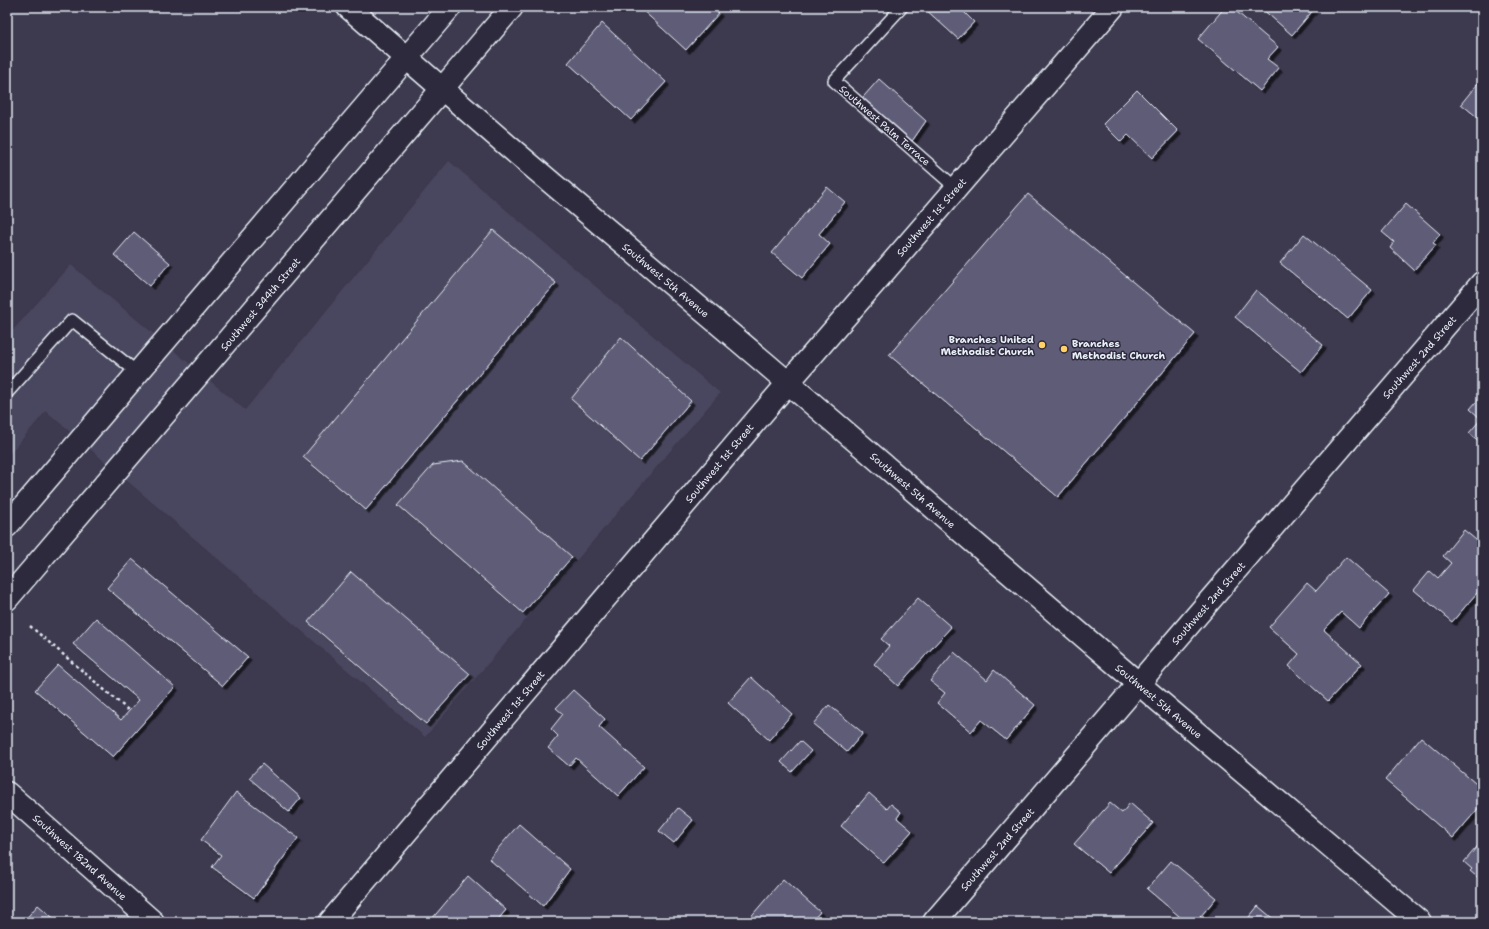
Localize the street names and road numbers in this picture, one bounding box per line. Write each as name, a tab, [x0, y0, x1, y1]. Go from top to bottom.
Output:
street label: Southwest Palm Terrace	[837, 82, 933, 169]
street label: Southwest 1st Street	[894, 175, 969, 259]
street label: Southwest 5th Avenue	[620, 240, 712, 321]
street label: Southwest 344th Street	[218, 255, 303, 354]
street label: Southwest 2nd Street	[1380, 313, 1459, 402]
street label: Southwest 1st Street	[682, 421, 756, 506]
street label: Southwest 5th Avenue	[867, 450, 958, 531]
street label: Southwest 2nd Street	[1169, 559, 1248, 648]
street label: Southwest 5th Avenue	[1113, 661, 1205, 742]
street label: Southwest 1st Street	[473, 668, 547, 753]
street label: Southwest 2nd Street	[958, 805, 1037, 894]
street label: Southwest 182nd Avenue	[30, 812, 130, 903]

